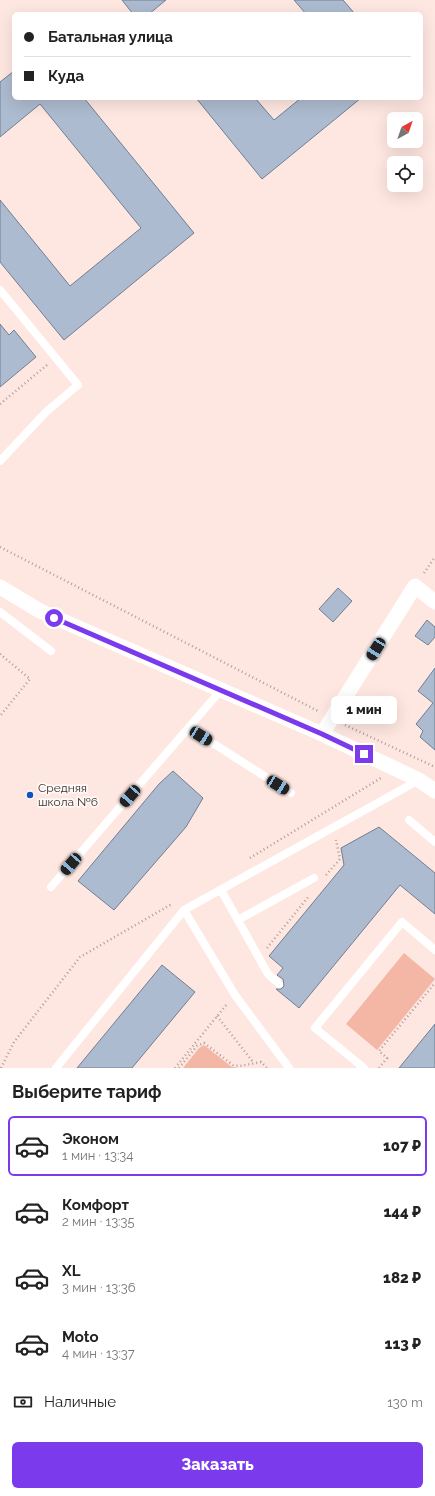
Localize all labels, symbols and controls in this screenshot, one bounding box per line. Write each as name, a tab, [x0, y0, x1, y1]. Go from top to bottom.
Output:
text: Батальная улица	[48, 28, 173, 46]
text: Куда	[48, 67, 84, 85]
north arrow	[387, 112, 423, 148]
map controls	[387, 112, 423, 192]
button: locate	[387, 156, 423, 192]
route start	[45, 609, 63, 627]
car	[365, 636, 387, 662]
callout: 1 мин	[331, 696, 397, 724]
text: 1 мин	[346, 702, 382, 717]
car	[188, 725, 214, 747]
route end	[355, 745, 373, 763]
car	[265, 774, 291, 796]
place label: Средняя школа №6	[38, 781, 98, 809]
car	[118, 783, 142, 809]
marker: Средняя школа №6	[25, 790, 35, 800]
car	[59, 851, 83, 877]
text: Выберите тариф	[12, 1081, 162, 1102]
icon: car	[14, 1128, 50, 1164]
text: Эконом	[62, 1130, 119, 1148]
text: 107 ₽	[383, 1137, 421, 1155]
text: 1 мин · 13:34	[62, 1148, 133, 1163]
icon: car	[14, 1194, 50, 1230]
text: Комфорт	[62, 1196, 129, 1214]
text: 144 ₽	[384, 1203, 421, 1221]
text: 2 мин · 13:35	[62, 1214, 135, 1229]
icon: car	[14, 1260, 50, 1296]
text: XL	[62, 1262, 80, 1280]
text: 182 ₽	[383, 1269, 421, 1287]
text: 3 мин · 13:36	[62, 1280, 136, 1295]
icon: car	[14, 1326, 50, 1362]
text: Moto	[62, 1328, 99, 1346]
text: 113 ₽	[385, 1335, 421, 1353]
text: 4 мин · 13:37	[62, 1346, 135, 1361]
icon: cash	[12, 1391, 34, 1413]
text: Наличные	[44, 1393, 116, 1411]
text: 130 m	[387, 1395, 423, 1410]
button: Заказать	[12, 1442, 423, 1488]

